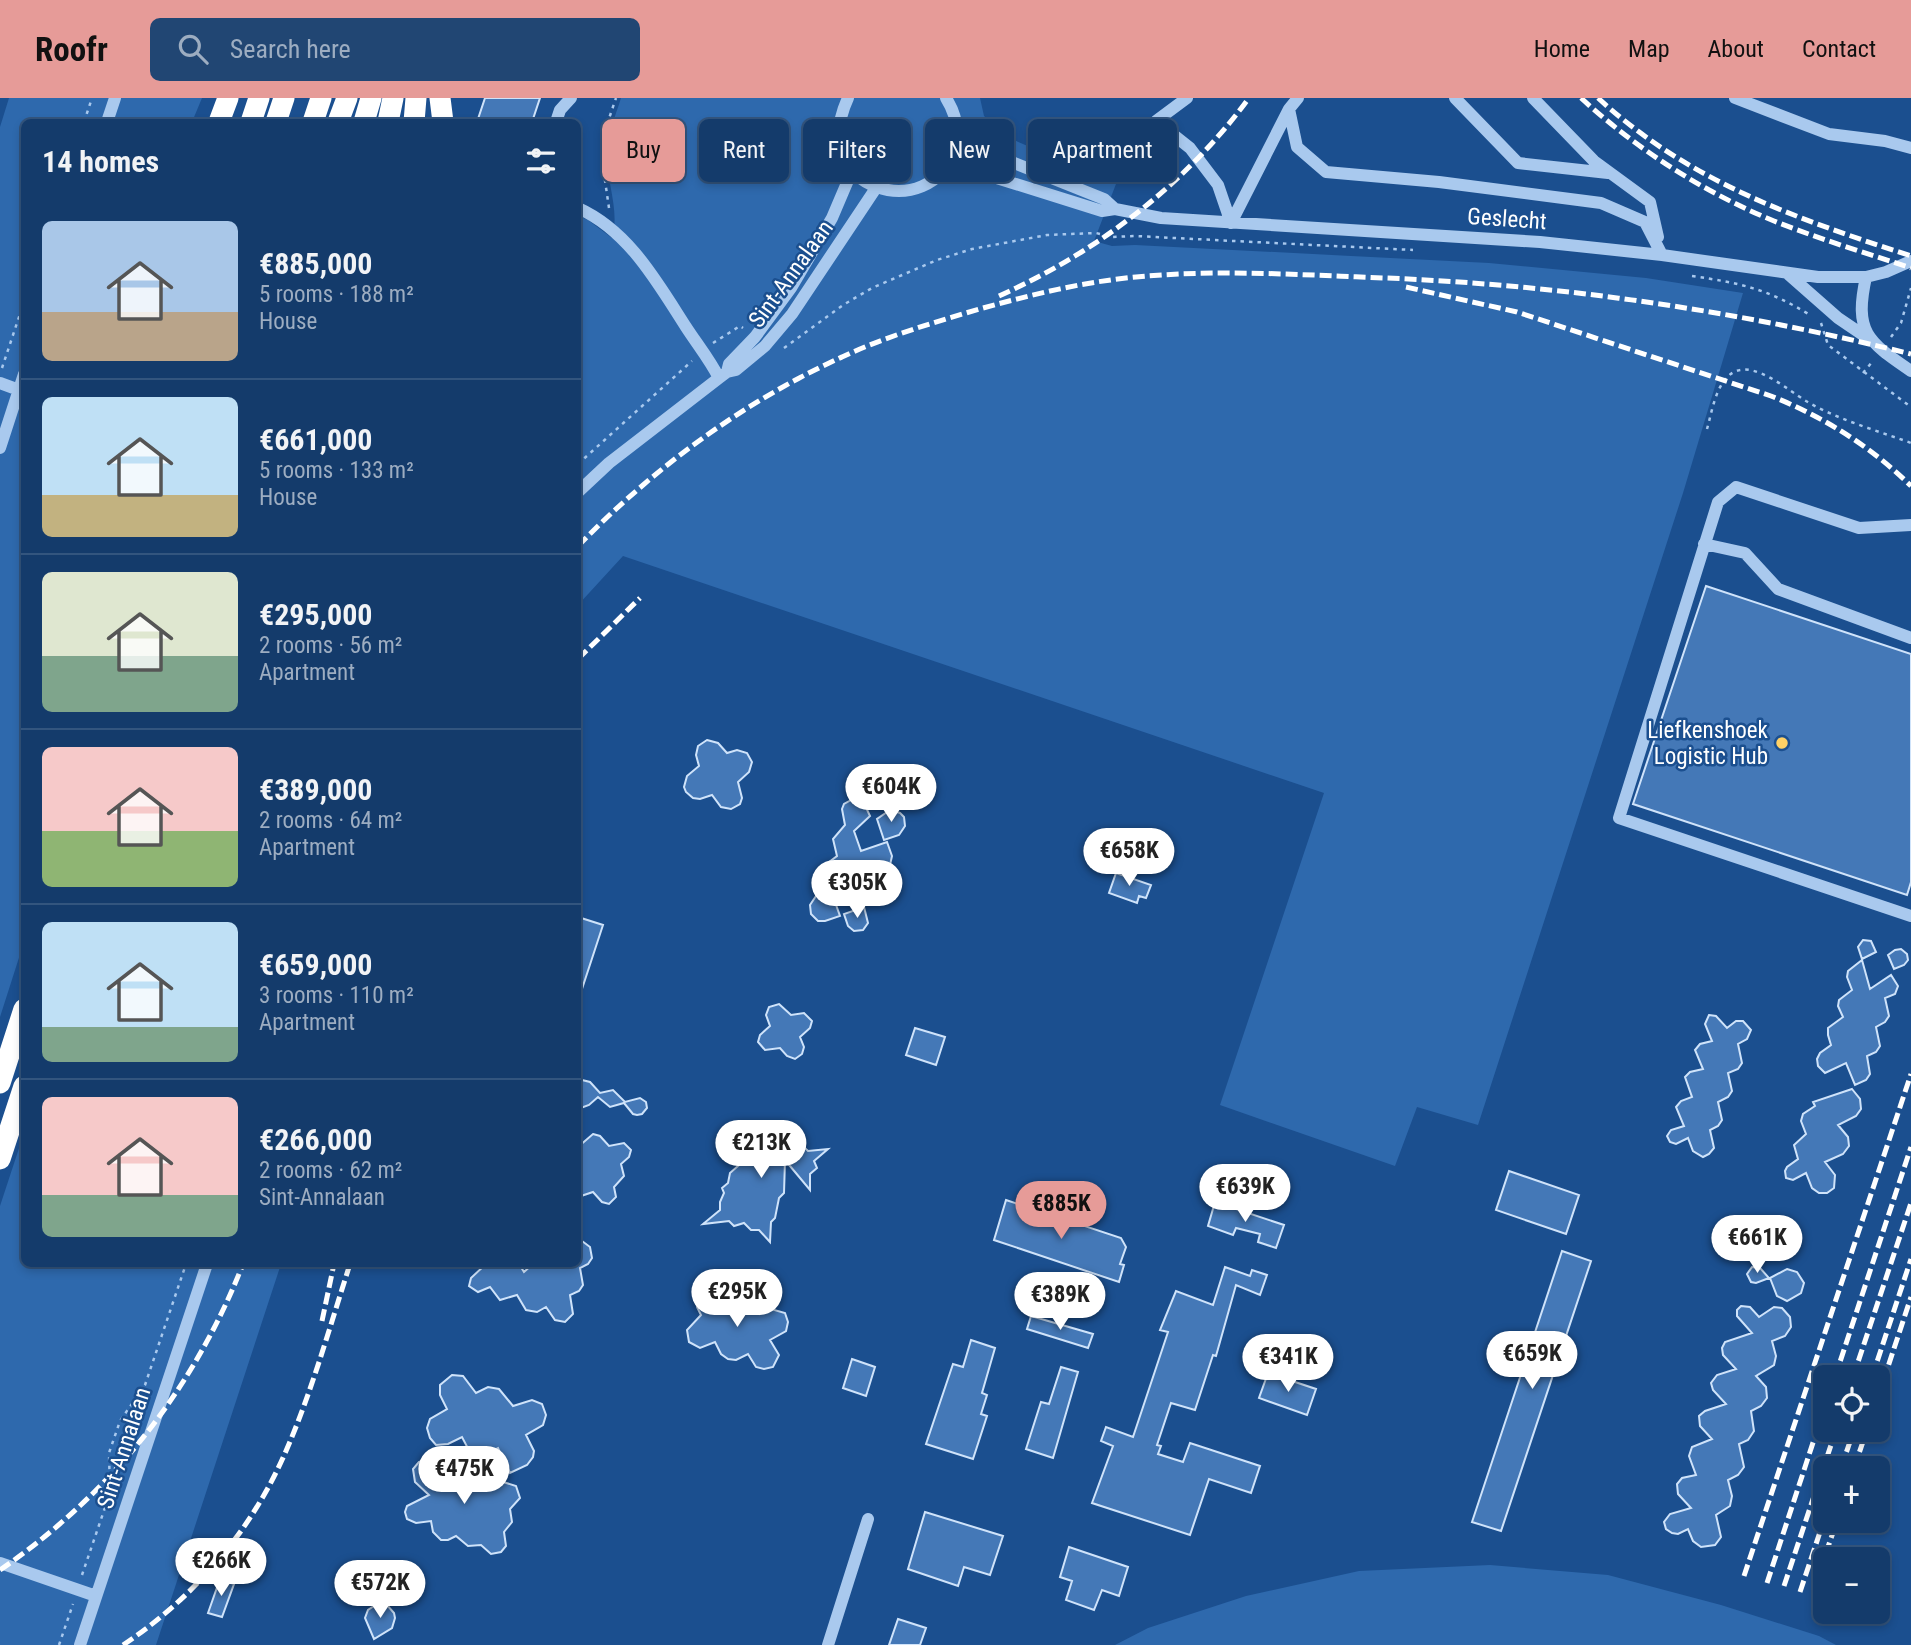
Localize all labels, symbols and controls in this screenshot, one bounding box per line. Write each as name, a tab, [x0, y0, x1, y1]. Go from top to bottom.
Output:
search box	[150, 18, 640, 81]
text: Roofr	[35, 30, 108, 69]
icon: search	[174, 30, 212, 68]
text: Search here	[230, 34, 351, 64]
text: Home	[1534, 35, 1590, 63]
text: Map	[1628, 35, 1670, 63]
text: About	[1708, 35, 1764, 63]
text: Contact	[1802, 35, 1876, 63]
chip: Buy	[602, 119, 685, 182]
chip: Rent	[699, 119, 789, 182]
chip: Filters	[803, 119, 911, 182]
chip: New	[925, 119, 1014, 182]
chip: Apartment	[1028, 119, 1177, 182]
icon: filters	[522, 142, 560, 180]
text: 14 homes	[42, 144, 159, 179]
street label: Geslecht	[1466, 203, 1548, 235]
street label: Sint-Annalaan	[743, 215, 839, 333]
text: €885,000	[259, 246, 372, 281]
icon: home	[98, 249, 182, 333]
text: 5 rooms · 188 m²	[259, 281, 414, 308]
text: House	[259, 308, 317, 335]
text: €661,000	[259, 422, 372, 457]
icon: home	[98, 425, 182, 509]
text: 5 rooms · 133 m²	[259, 457, 414, 484]
text: House	[259, 484, 317, 511]
text: €295,000	[259, 597, 372, 632]
icon: home	[98, 600, 182, 684]
text: 2 rooms · 56 m²	[259, 632, 402, 659]
text: Apartment	[259, 659, 355, 686]
place label: Liefkenshoek Logistic Hub	[1647, 717, 1769, 770]
marker: Liefkenshoek Logistic Hub	[1774, 735, 1790, 751]
pin: €604K	[842, 764, 940, 824]
text: €389,000	[259, 772, 372, 807]
text: €604K	[861, 773, 921, 800]
icon: home	[98, 775, 182, 859]
text: 2 rooms · 64 m²	[259, 807, 402, 834]
pin: €658K	[1080, 828, 1178, 888]
text: Apartment	[259, 834, 355, 861]
text: €658K	[1099, 837, 1159, 864]
pin: €305K	[808, 860, 906, 920]
text: €305K	[827, 869, 887, 896]
text: €659,000	[259, 947, 372, 982]
icon: home	[98, 950, 182, 1034]
text: 3 rooms · 110 m²	[259, 982, 414, 1009]
text: Apartment	[259, 1009, 355, 1036]
pin: €213K	[712, 1121, 810, 1180]
text: €266,000	[259, 1122, 372, 1157]
icon: home	[98, 1125, 182, 1209]
text: €213K	[731, 1129, 791, 1156]
text: 2 rooms · 62 m²	[259, 1157, 402, 1184]
pin: €639K	[1196, 1164, 1294, 1224]
text: €639K	[1215, 1173, 1275, 1200]
pin: €885K	[1012, 1182, 1110, 1241]
text: Sint-Annalaan	[259, 1184, 385, 1211]
text: €885K	[1031, 1190, 1091, 1217]
pin: €661K	[1708, 1216, 1806, 1275]
text: €661K	[1727, 1224, 1787, 1251]
pin: €295K	[688, 1270, 786, 1329]
pin: €389K	[1011, 1272, 1109, 1332]
text: €295K	[707, 1278, 767, 1305]
text: €389K	[1030, 1281, 1090, 1308]
pin: €659K	[1483, 1332, 1581, 1391]
pin: €341K	[1239, 1334, 1337, 1394]
text: €659K	[1502, 1340, 1562, 1367]
text: €341K	[1258, 1343, 1318, 1370]
map controls	[1813, 1365, 1890, 1624]
button: locate	[1813, 1365, 1890, 1442]
street label: Sint-Annalaan	[92, 1384, 156, 1512]
pin: €475K	[415, 1446, 513, 1506]
text: €475K	[434, 1455, 494, 1482]
button: +	[1813, 1456, 1890, 1533]
pin: €266K	[172, 1538, 270, 1598]
text: €266K	[191, 1547, 251, 1574]
button: −	[1813, 1547, 1890, 1624]
pin: €572K	[331, 1560, 429, 1620]
text: €572K	[350, 1569, 410, 1596]

